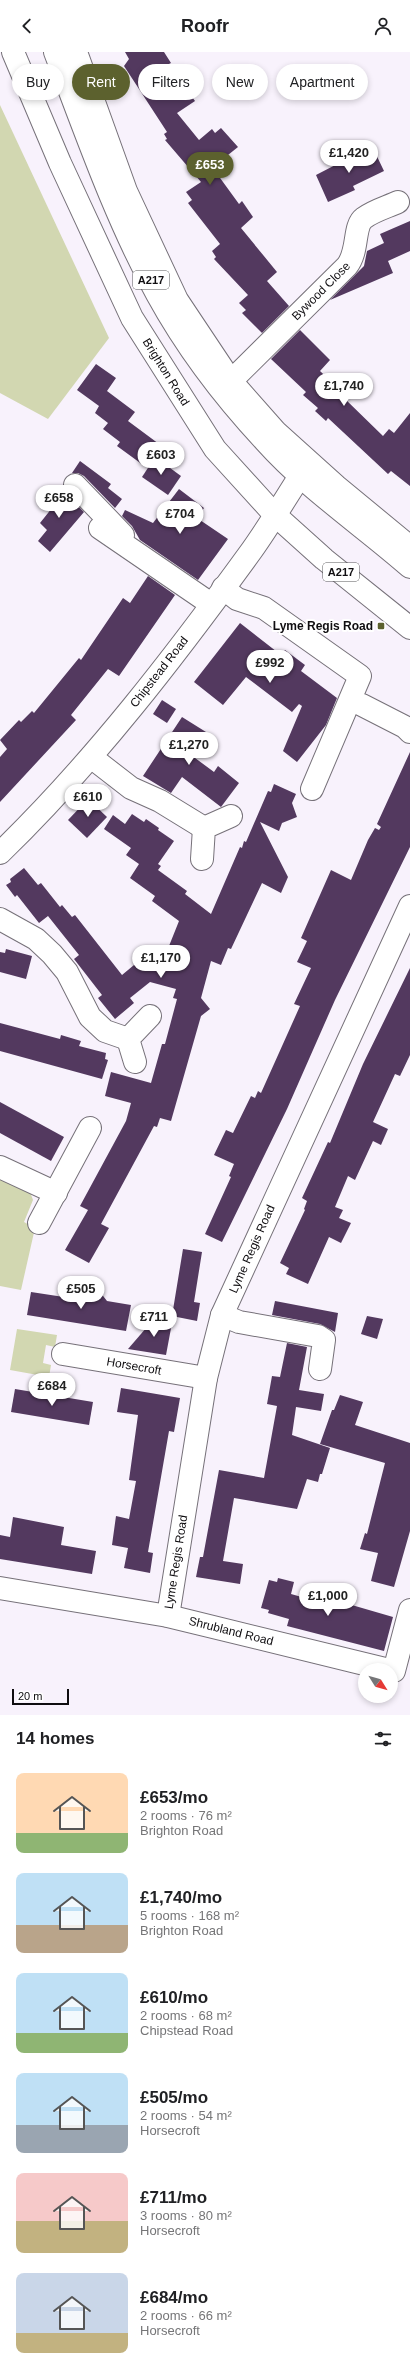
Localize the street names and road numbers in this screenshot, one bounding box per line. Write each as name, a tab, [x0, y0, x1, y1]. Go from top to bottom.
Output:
street label: Bywood Close	[289, 259, 353, 323]
road number: A217	[133, 271, 169, 289]
street label: Brighton Road	[140, 336, 192, 408]
road number: A217	[323, 563, 359, 581]
street label: Chipstead Road	[127, 634, 191, 710]
street label: Lyme Regis Road	[226, 1203, 278, 1295]
street label: Horsecroft	[106, 1354, 163, 1378]
street label: Lyme Regis Road	[162, 1514, 190, 1610]
street label: Shrubland Road	[187, 1614, 275, 1648]

